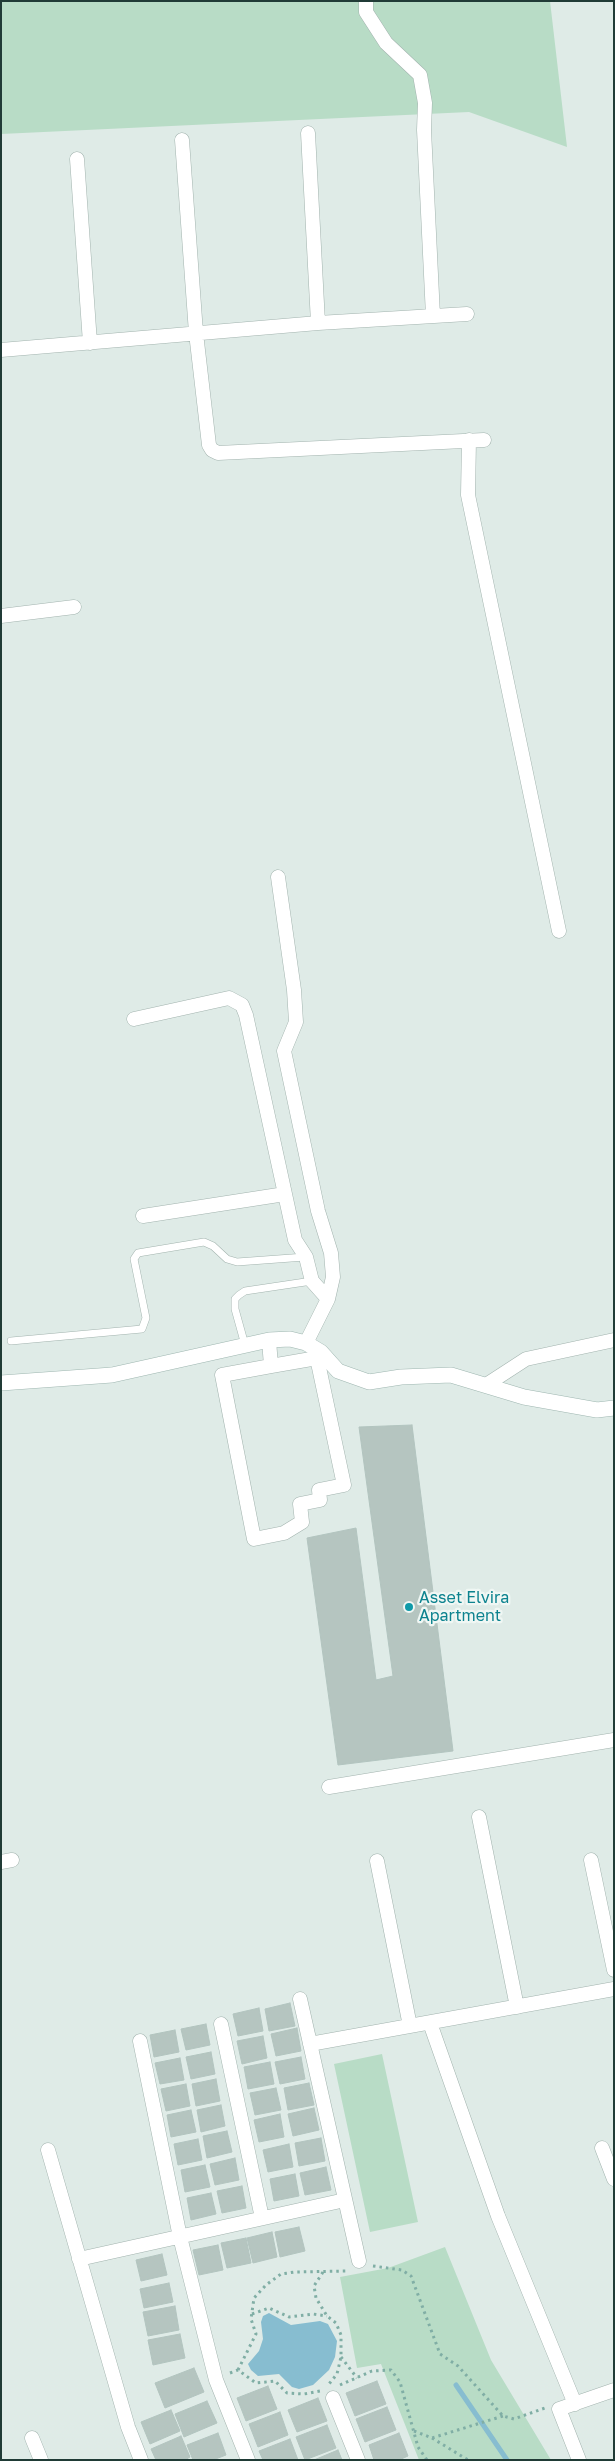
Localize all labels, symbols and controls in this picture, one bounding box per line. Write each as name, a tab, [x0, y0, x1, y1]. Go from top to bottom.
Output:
place label: Asset Elvira Apartment	[419, 1588, 509, 1626]
marker: Asset Elvira Apartment	[403, 1601, 415, 1613]

